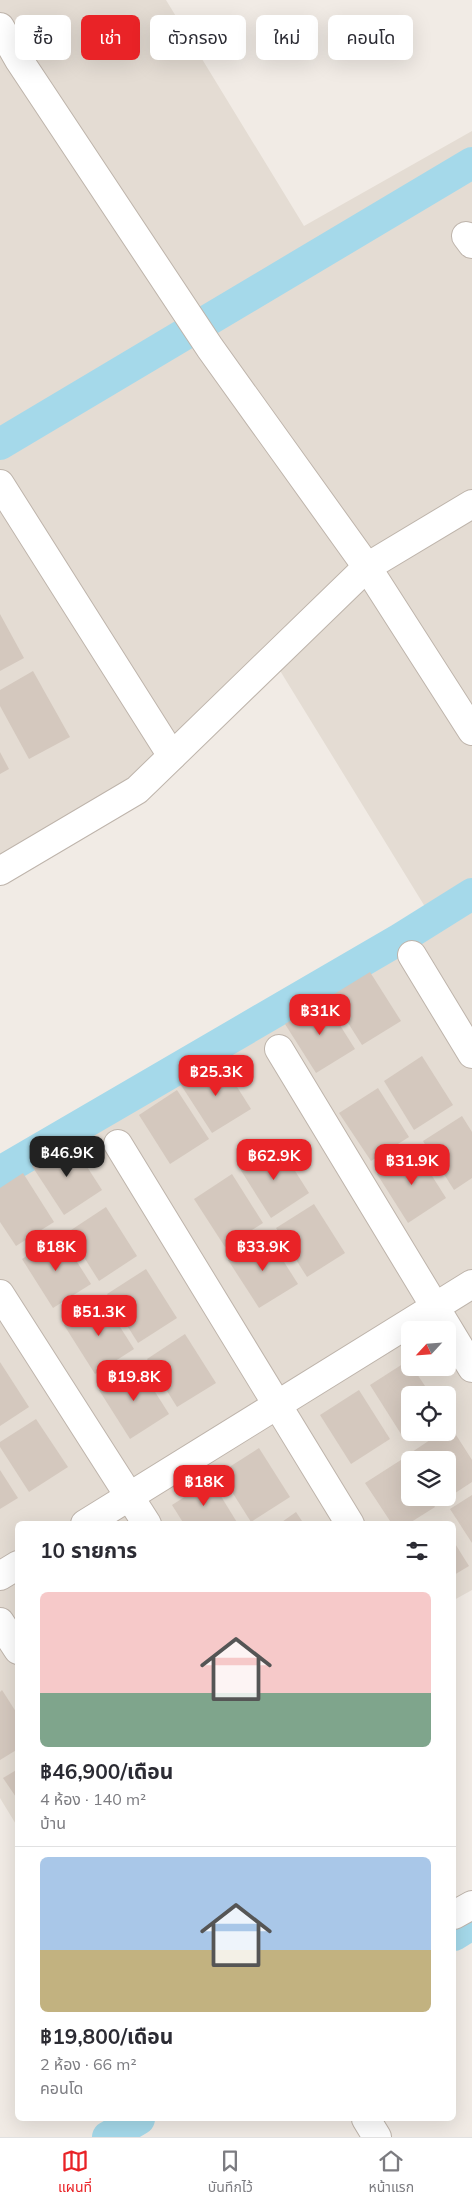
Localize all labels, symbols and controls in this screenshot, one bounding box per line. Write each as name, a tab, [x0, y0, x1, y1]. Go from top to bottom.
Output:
chip: ซื้อ	[15, 15, 71, 60]
chip: เช่า	[81, 15, 140, 60]
chip: ตัวกรอง	[150, 15, 246, 60]
chip: ใหม่	[256, 15, 318, 60]
chip: คอนโด	[328, 15, 413, 60]
pin: ฿31K	[290, 994, 350, 1036]
text: ฿31K	[300, 1000, 340, 1020]
pin: ฿25.3K	[175, 1054, 257, 1097]
text: ฿25.3K	[190, 1061, 242, 1081]
pin: ฿46.9K	[26, 1136, 108, 1178]
pin: ฿62.9K	[233, 1138, 315, 1181]
text: ฿46.9K	[41, 1142, 93, 1162]
pin: ฿31.9K	[371, 1144, 453, 1186]
text: ฿62.9K	[248, 1145, 300, 1165]
text: ฿31.9K	[386, 1150, 438, 1170]
pin: ฿18K	[26, 1230, 86, 1272]
pin: ฿33.9K	[222, 1230, 304, 1272]
text: ฿18K	[36, 1236, 76, 1256]
text: ฿33.9K	[237, 1236, 289, 1256]
pin: ฿51.3K	[58, 1294, 140, 1337]
text: ฿51.3K	[73, 1301, 125, 1321]
north arrow	[401, 1321, 456, 1376]
map controls	[401, 1321, 456, 1506]
pin: ฿19.8K	[93, 1360, 175, 1402]
text: ฿19.8K	[108, 1366, 160, 1386]
button: locate	[401, 1386, 456, 1441]
button: layers	[401, 1451, 456, 1506]
pin: ฿18K	[174, 1464, 234, 1507]
text: ฿18K	[184, 1471, 224, 1491]
text: 10 รายการ	[40, 1537, 137, 1563]
icon: filters	[403, 1537, 431, 1565]
icon: home	[191, 1624, 281, 1714]
text: ฿46,900/เดือน	[40, 1758, 173, 1784]
text: 4 ห้อง · 140 m²	[40, 1789, 146, 1809]
text: บ้าน	[40, 1813, 66, 1833]
icon: home	[191, 1890, 281, 1980]
text: ฿19,800/เดือน	[40, 2023, 173, 2049]
text: 2 ห้อง · 66 m²	[40, 2054, 137, 2074]
text: คอนโด	[40, 2078, 83, 2098]
tab: แผนที่	[58, 2147, 92, 2198]
tab: บันทึกไว้	[208, 2147, 253, 2198]
tab: หน้าแรก	[369, 2147, 414, 2198]

